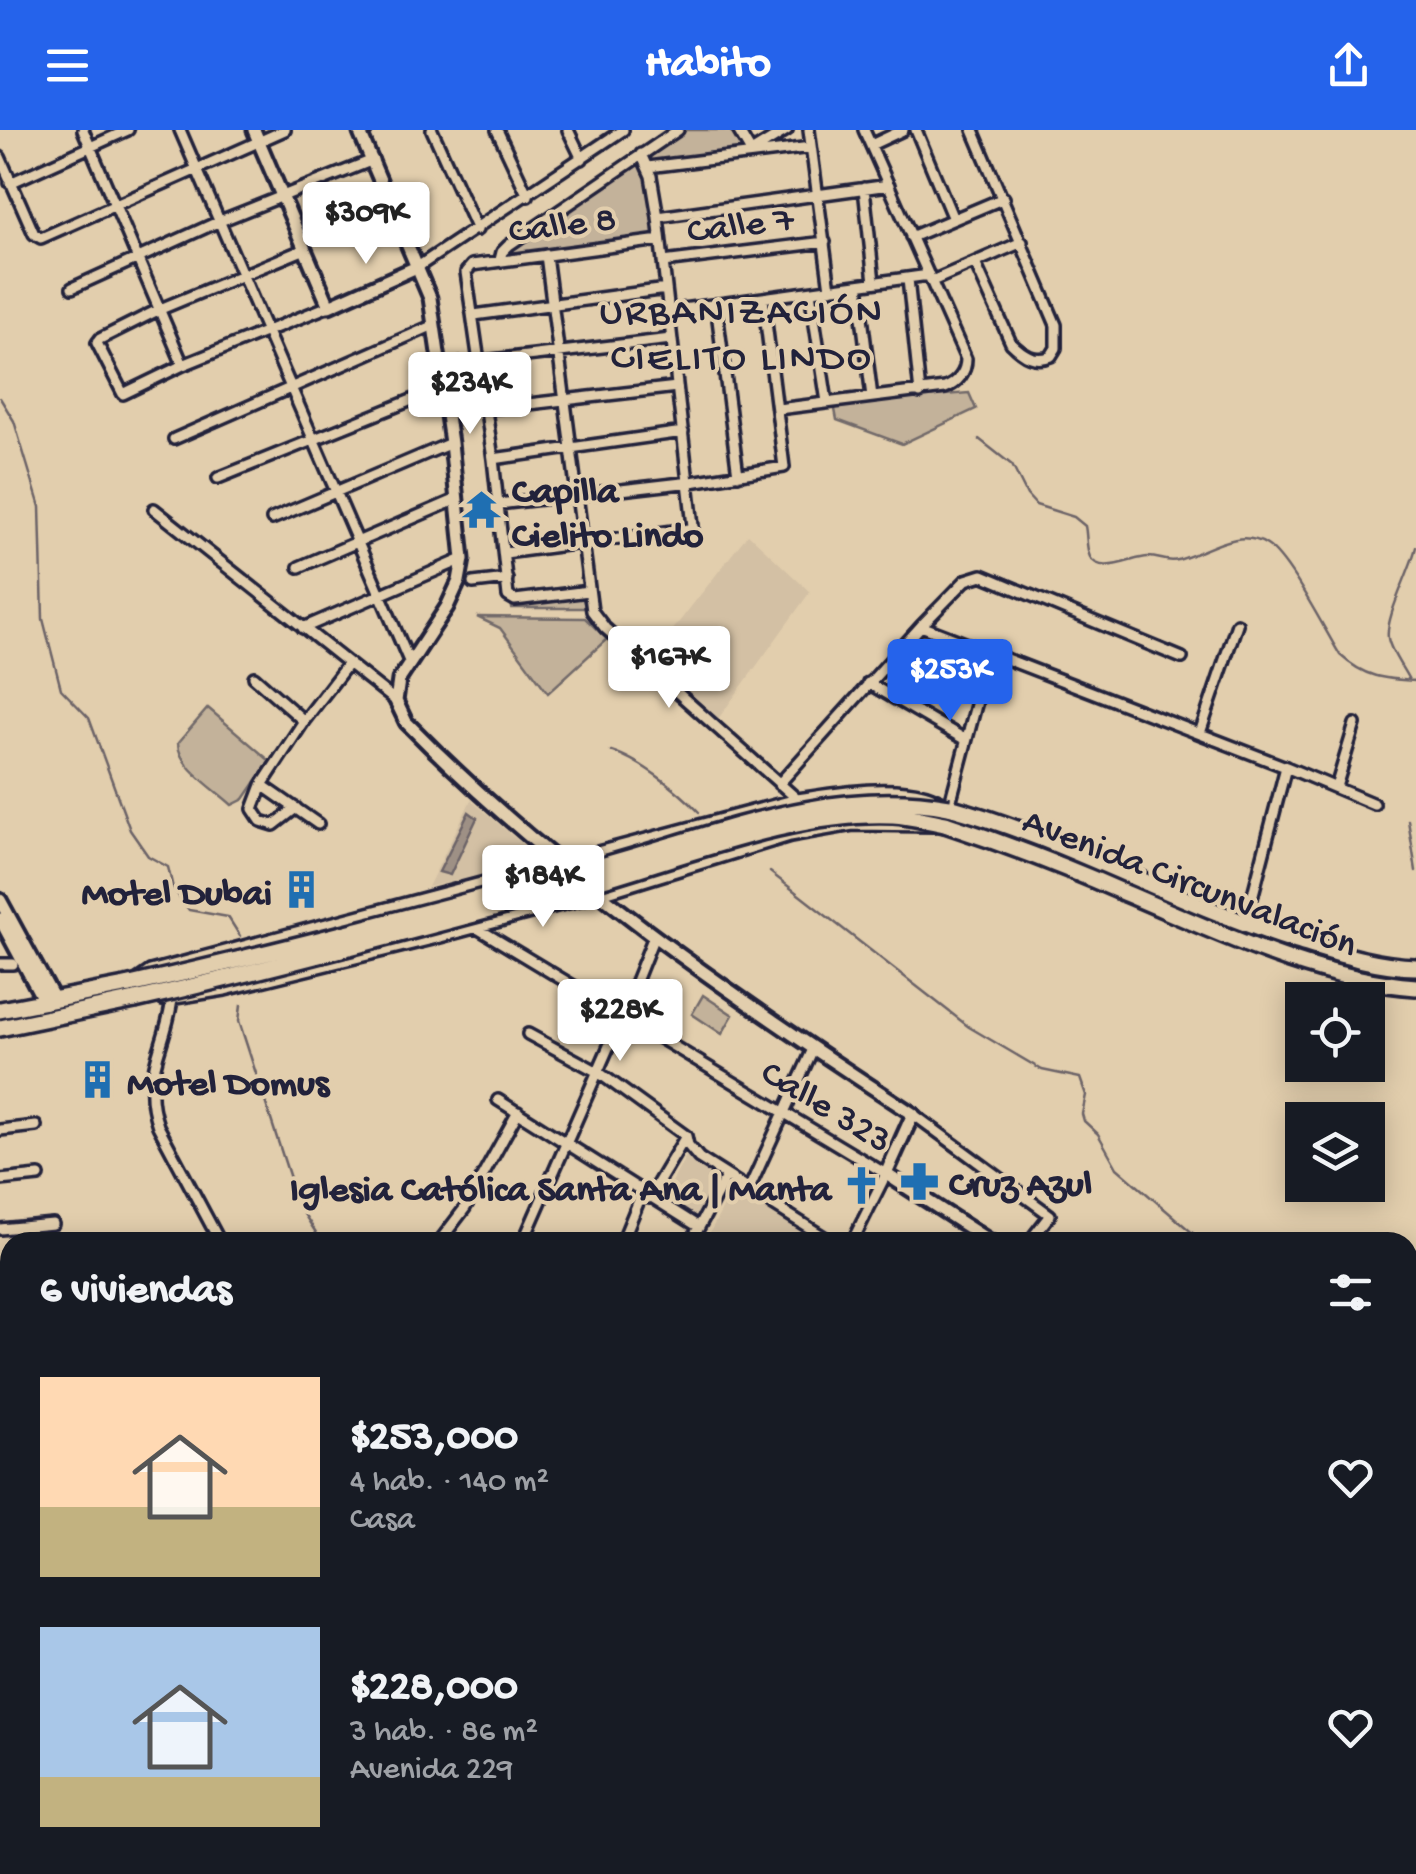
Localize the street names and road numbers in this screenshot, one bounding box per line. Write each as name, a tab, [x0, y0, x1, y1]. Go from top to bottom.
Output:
street label: Calle 7	[685, 199, 798, 256]
street label: Calle 8	[507, 200, 619, 256]
street label: Avenida Circunvalación	[1015, 801, 1362, 970]
street label: Calle 323	[751, 1053, 898, 1165]

